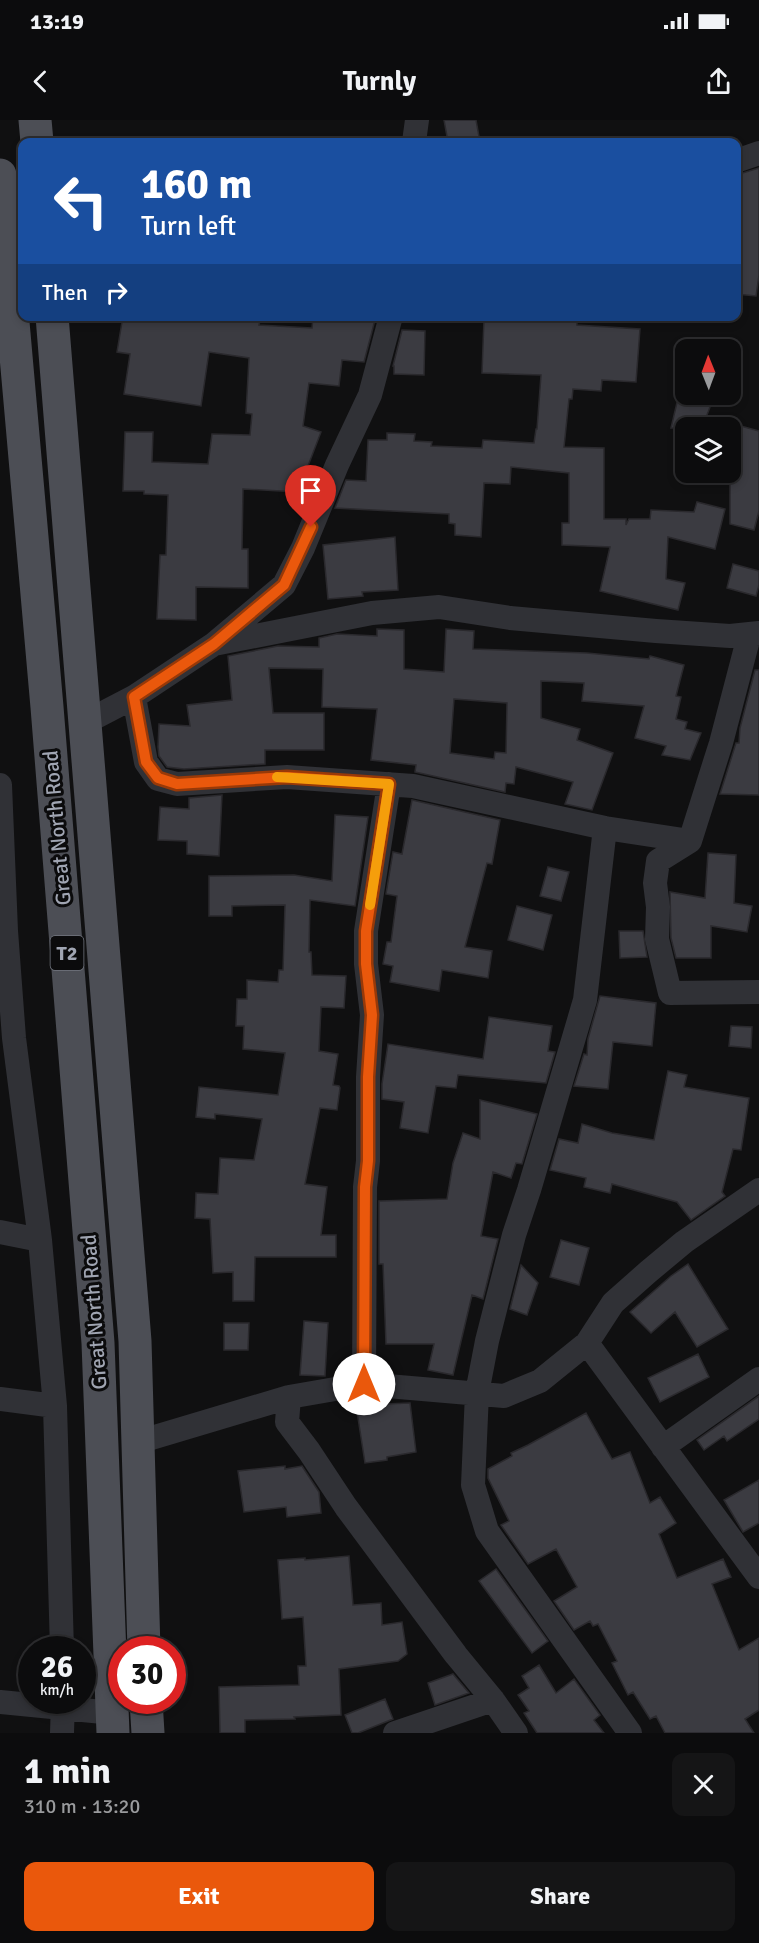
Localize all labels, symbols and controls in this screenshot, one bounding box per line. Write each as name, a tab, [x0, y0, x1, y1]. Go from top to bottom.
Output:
text: 13:19	[30, 8, 84, 35]
icon: back	[24, 65, 57, 98]
text: Turnly	[343, 65, 416, 98]
icon: share	[702, 65, 735, 98]
text: 160 m	[141, 159, 252, 210]
icon: left	[42, 162, 120, 240]
text: Turn left	[141, 210, 236, 243]
icon: right	[100, 276, 133, 309]
text: Then	[42, 279, 88, 306]
north arrow	[675, 339, 741, 405]
map controls	[675, 339, 741, 483]
button: layers	[675, 417, 741, 483]
pin	[285, 465, 336, 527]
icon: arrive	[294, 474, 327, 507]
street label: Great North Road	[37, 749, 77, 907]
road number: T2	[50, 936, 84, 970]
street label: Great North Road	[76, 1234, 112, 1390]
position arrow	[332, 1352, 396, 1416]
speed limit sign: 30	[108, 1636, 186, 1714]
text: 26	[41, 1649, 73, 1686]
text: km/h	[40, 1681, 74, 1699]
text: 1 min	[24, 1749, 111, 1794]
button: close	[672, 1753, 735, 1816]
text: 310 m · 13:20	[24, 1794, 140, 1819]
button: Exit	[24, 1862, 374, 1931]
button: Share	[386, 1862, 735, 1931]

